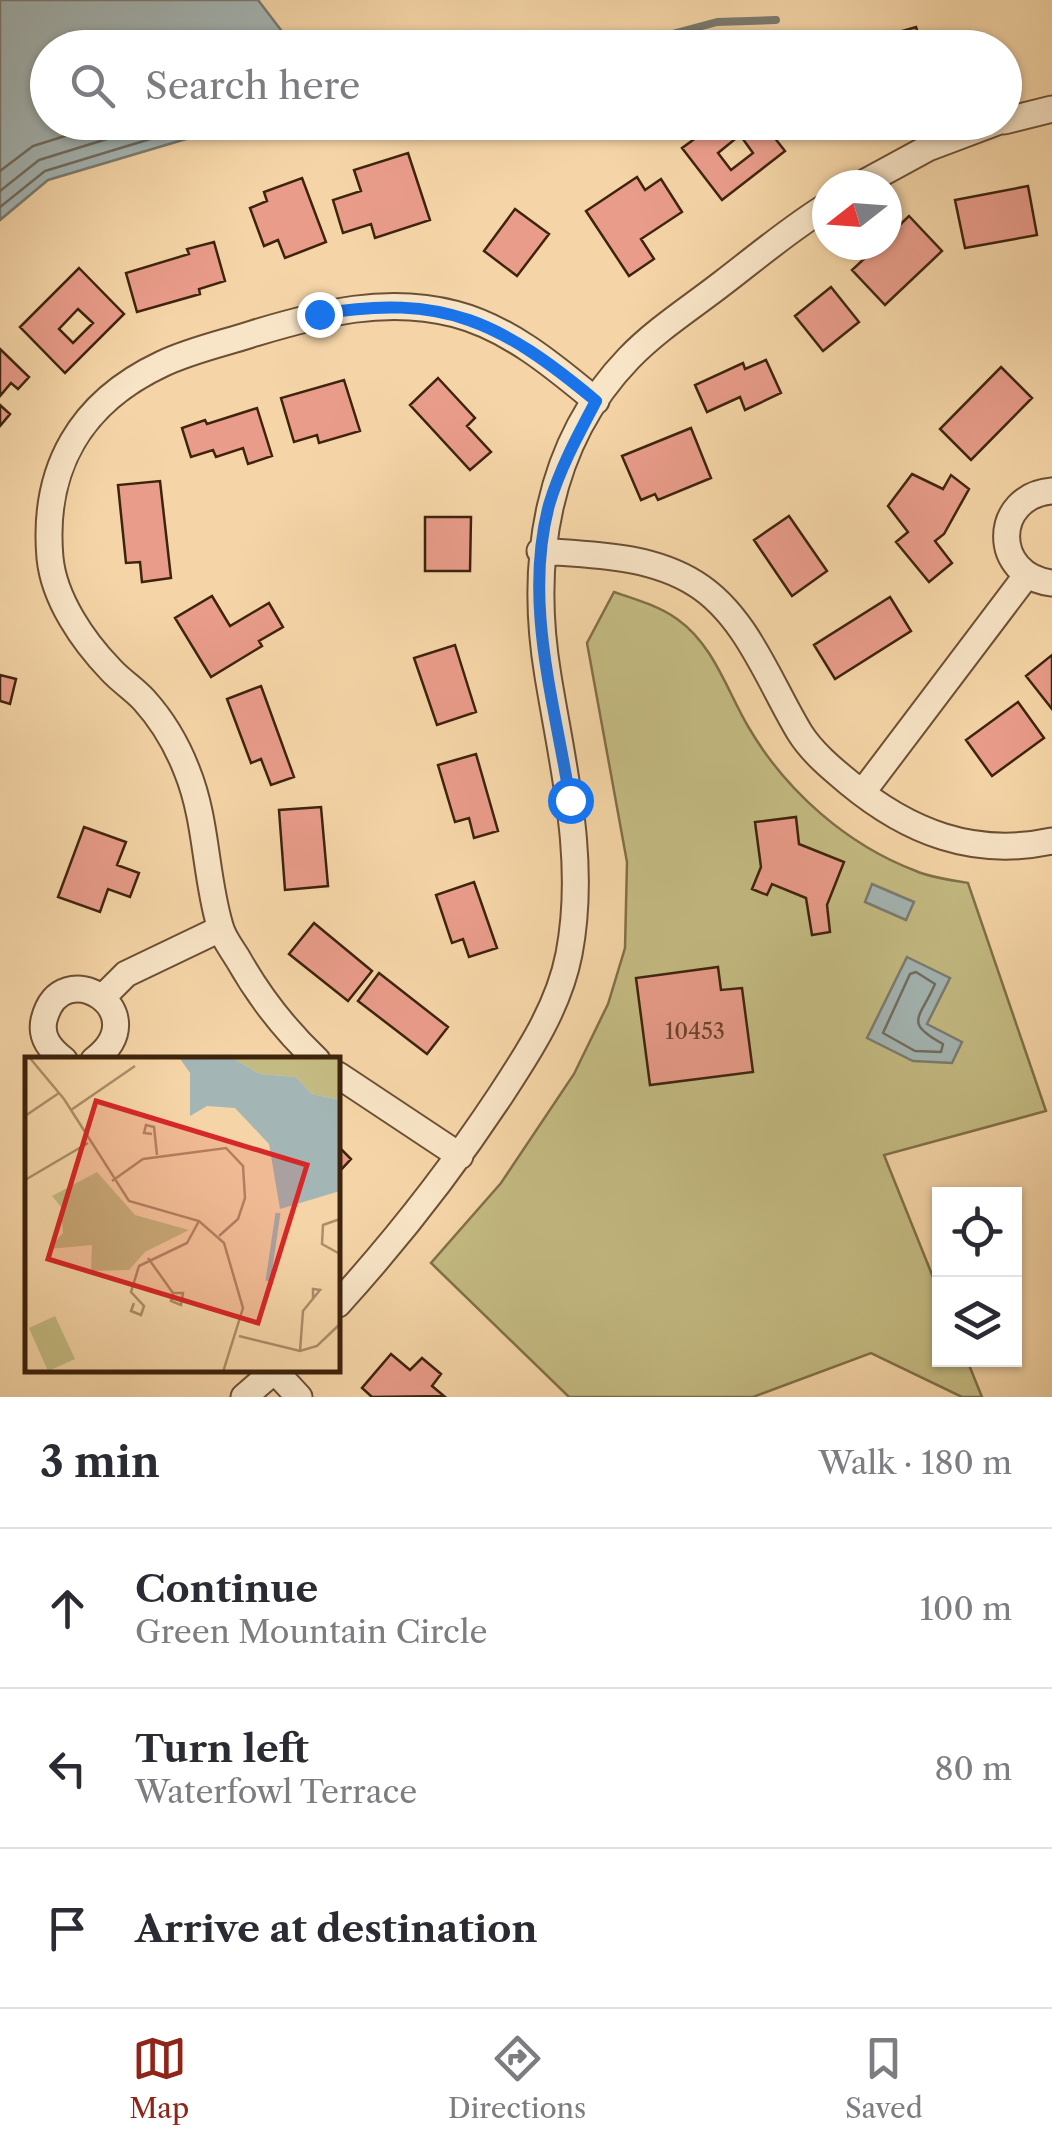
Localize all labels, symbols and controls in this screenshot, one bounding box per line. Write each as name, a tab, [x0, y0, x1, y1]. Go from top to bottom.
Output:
search box	[30, 30, 1022, 140]
icon: search	[65, 58, 120, 113]
text: Search here	[145, 62, 360, 109]
north arrow	[812, 170, 902, 260]
route end	[297, 292, 343, 338]
route start	[548, 778, 594, 824]
house number: 10453	[665, 1018, 725, 1045]
inset map	[25, 1057, 340, 1372]
map controls	[932, 1187, 1022, 1367]
button: locate	[932, 1187, 1022, 1277]
button: layers	[932, 1277, 1022, 1367]
text: 3 min	[40, 1436, 160, 1488]
text: Walk · 180 m	[819, 1443, 1012, 1482]
text: Continue	[135, 1565, 318, 1612]
icon: ahead	[40, 1581, 95, 1636]
text: 100 m	[920, 1589, 1012, 1628]
text: Green Mountain Circle	[135, 1612, 487, 1651]
text: Turn left	[135, 1725, 309, 1772]
icon: left	[40, 1741, 95, 1796]
text: 80 m	[934, 1749, 1012, 1788]
text: Waterfowl Terrace	[135, 1772, 417, 1811]
icon: arrive	[40, 1901, 95, 1956]
text: Arrive at destination	[135, 1905, 538, 1952]
tab: Map	[129, 2031, 189, 2125]
tab: Directions	[448, 2031, 586, 2125]
tab: Saved	[845, 2031, 923, 2125]

